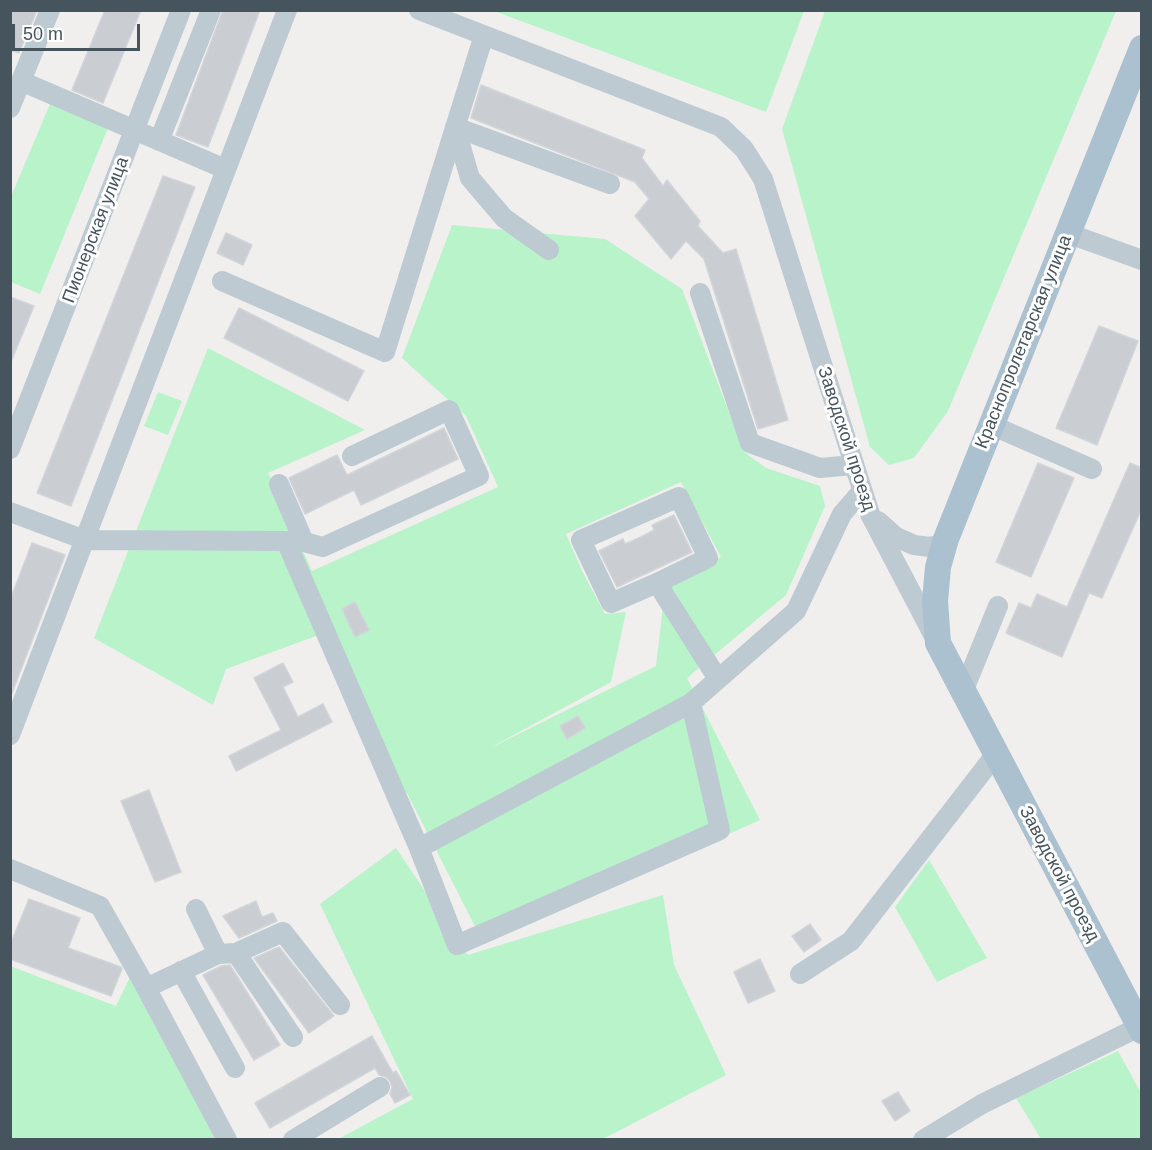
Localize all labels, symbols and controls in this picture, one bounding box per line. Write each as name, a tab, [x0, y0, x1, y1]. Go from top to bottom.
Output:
scale bar	[15, 12, 142, 50]
text: 50 m	[23, 24, 63, 44]
street label: Пионерская улица	[58, 154, 134, 306]
street label: Краснопролетарская улица	[971, 232, 1077, 452]
street label: Заводской проезд	[813, 364, 879, 514]
street label: Заводской проезд	[1014, 803, 1104, 945]

